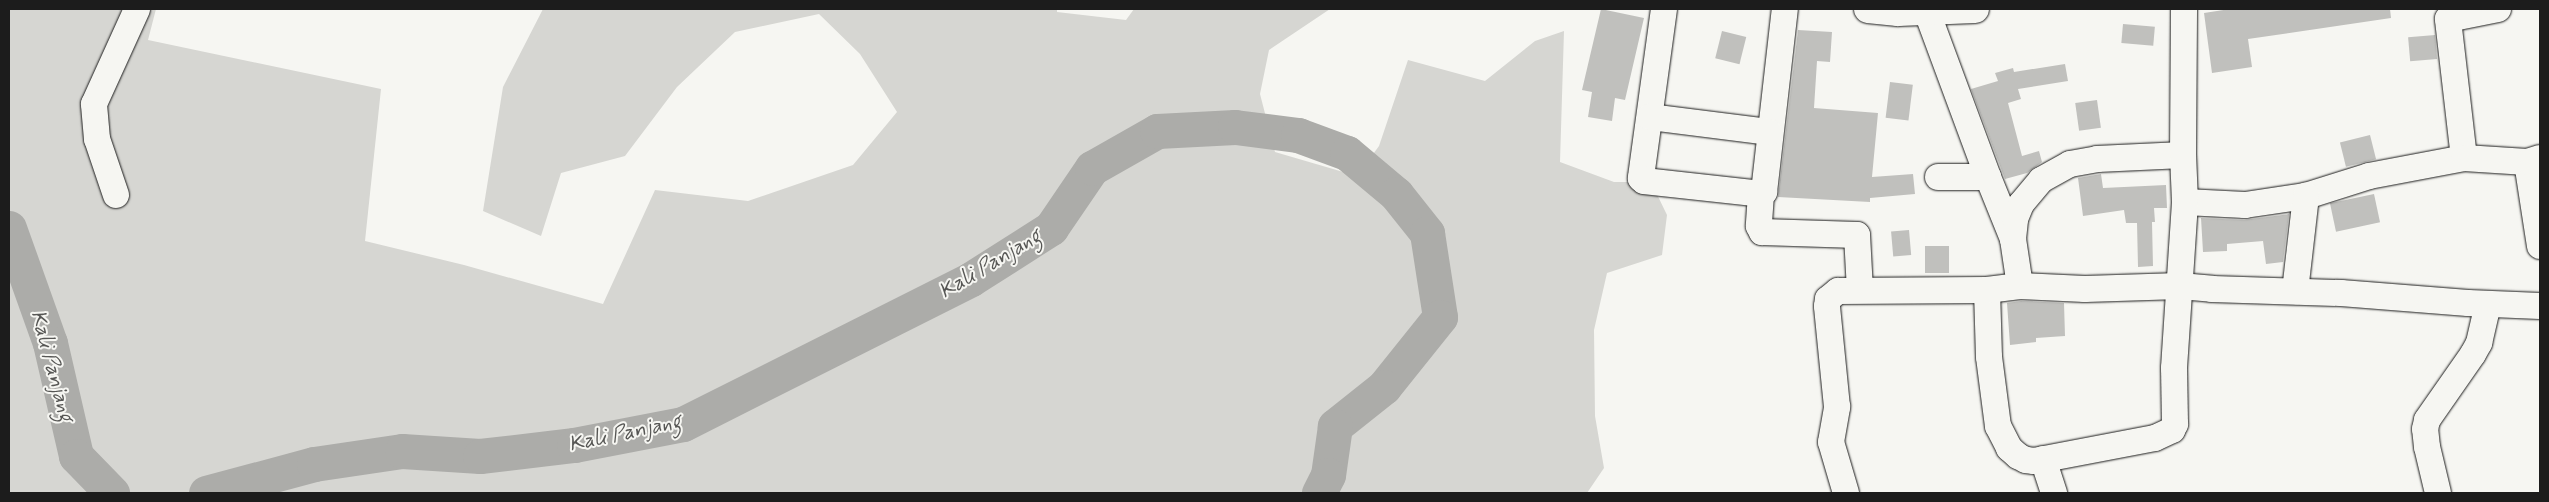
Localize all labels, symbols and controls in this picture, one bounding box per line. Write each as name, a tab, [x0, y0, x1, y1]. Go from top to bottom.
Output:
water label: Kali Panjang	[934, 224, 1046, 304]
water label: Kali Panjang	[25, 307, 79, 425]
water label: Kali Panjang	[566, 409, 684, 457]

